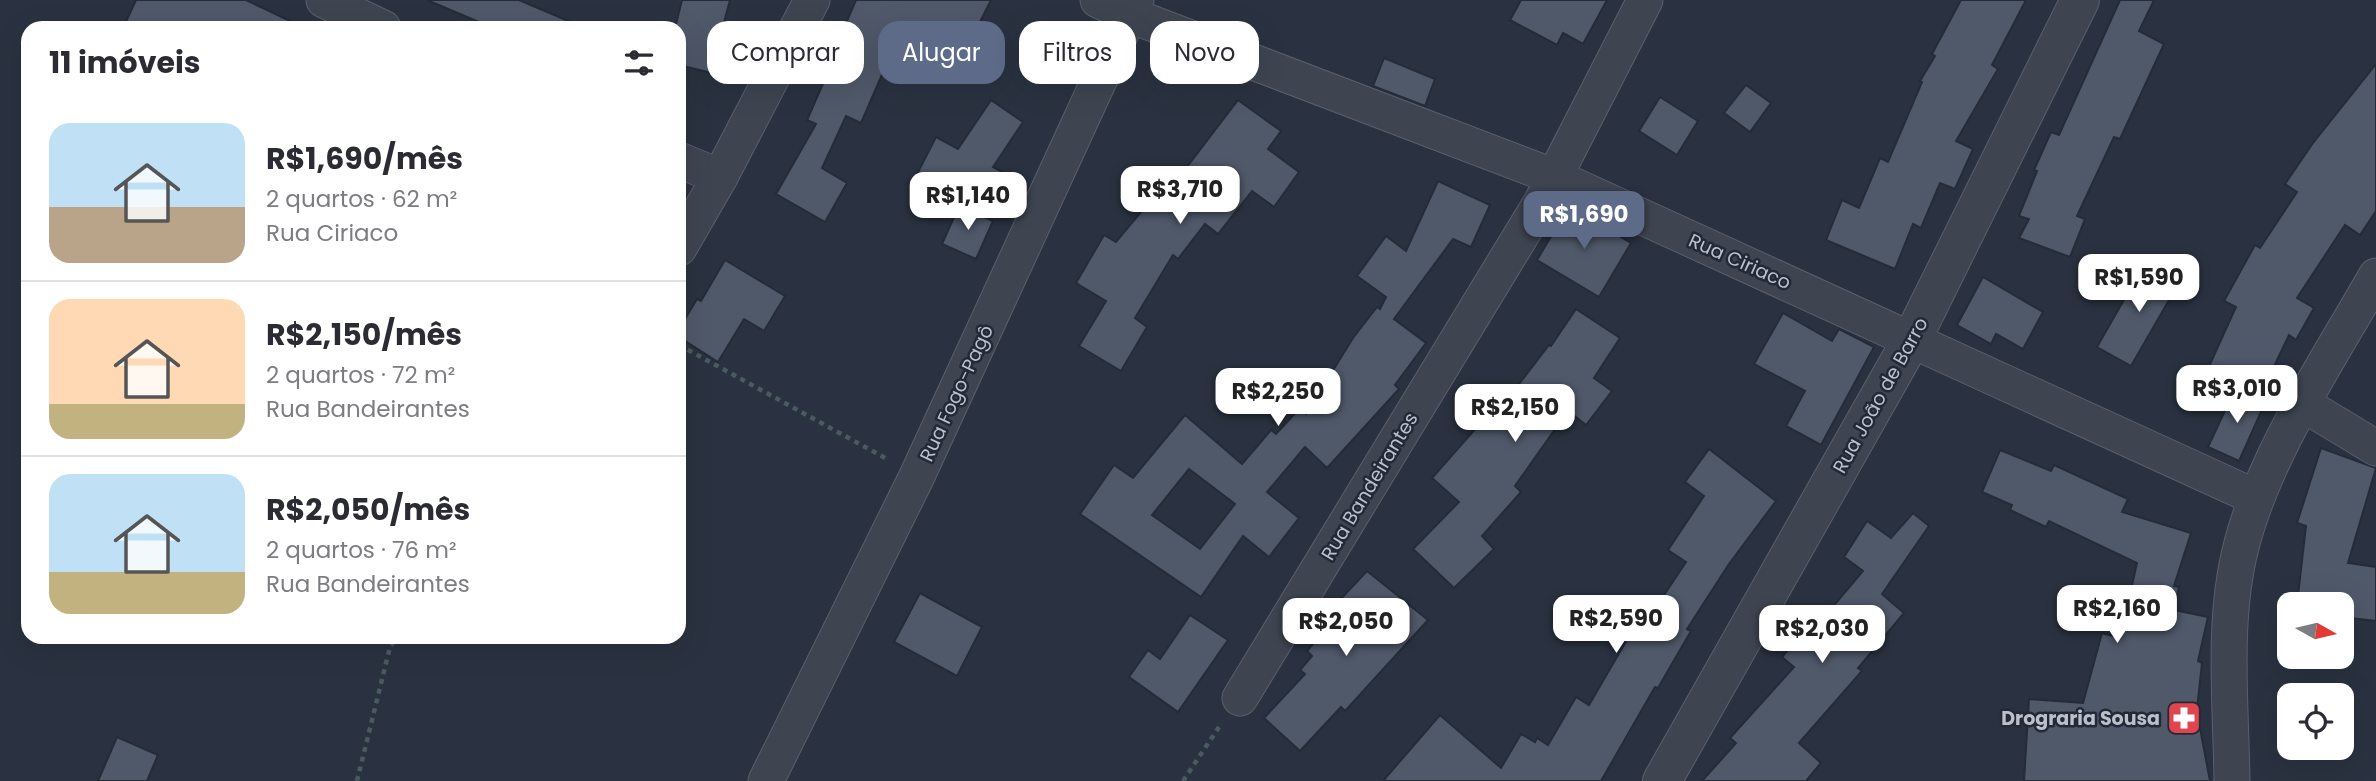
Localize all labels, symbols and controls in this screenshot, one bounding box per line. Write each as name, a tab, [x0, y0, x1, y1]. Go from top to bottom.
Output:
chip: Comprar	[707, 21, 864, 84]
chip: Alugar	[878, 21, 1005, 84]
chip: Filtros	[1019, 21, 1136, 84]
chip: Novo	[1150, 21, 1259, 84]
text: 11 imóveis	[49, 41, 201, 84]
icon: filters	[620, 44, 658, 82]
text: R$1,690/mês	[266, 137, 463, 180]
icon: home	[105, 151, 189, 235]
pin: R$3,710	[1115, 166, 1245, 226]
pin: R$1,140	[903, 173, 1033, 232]
text: R$3,710	[1137, 173, 1223, 205]
text: R$1,140	[926, 179, 1010, 211]
text: 2 quartos · 62 m²	[266, 183, 457, 215]
pin: R$1,690	[1519, 191, 1649, 251]
text: R$1,690	[1539, 198, 1629, 230]
text: Rua Ciriaco	[266, 217, 398, 249]
street label: Rua Ciriaco	[1684, 227, 1795, 296]
pin: R$1,590	[2074, 254, 2204, 314]
text: R$1,590	[2094, 261, 2184, 293]
street label: Rua João de Barro	[1826, 312, 1935, 478]
text: R$2,150/mês	[266, 313, 462, 356]
street label: Rua Fogo-Pagô	[913, 321, 1000, 466]
icon: home	[105, 327, 189, 411]
text: 2 quartos · 72 m²	[266, 359, 455, 391]
pin: R$3,010	[2172, 366, 2302, 425]
pin: R$2,250	[1213, 368, 1343, 428]
text: R$3,010	[2192, 372, 2282, 404]
text: R$2,250	[1232, 375, 1324, 407]
pin: R$2,150	[1450, 384, 1580, 444]
text: R$2,150	[1471, 391, 1559, 423]
text: Rua Bandeirantes	[266, 393, 470, 425]
street label: Rua Bandeirantes	[1315, 407, 1424, 565]
text: R$2,050/mês	[266, 488, 470, 531]
icon: home	[105, 502, 189, 586]
text: 2 quartos · 76 m²	[266, 534, 457, 566]
text: Rua Bandeirantes	[266, 568, 470, 600]
pin: R$2,160	[2052, 586, 2182, 645]
text: R$2,160	[2073, 592, 2161, 624]
north arrow	[2277, 592, 2354, 668]
map controls	[2277, 592, 2354, 760]
pin: R$2,590	[1551, 596, 1681, 655]
pin: R$2,050	[1281, 598, 1411, 658]
text: R$2,590	[1569, 602, 1663, 634]
text: R$2,050	[1299, 605, 1393, 637]
pin: R$2,030	[1757, 606, 1887, 665]
text: R$2,030	[1775, 612, 1869, 644]
button: locate	[2277, 683, 2354, 760]
pharmacy icon: Drograria Sousa	[2165, 699, 2203, 737]
place label: Drograria Sousa	[2001, 705, 2160, 732]

